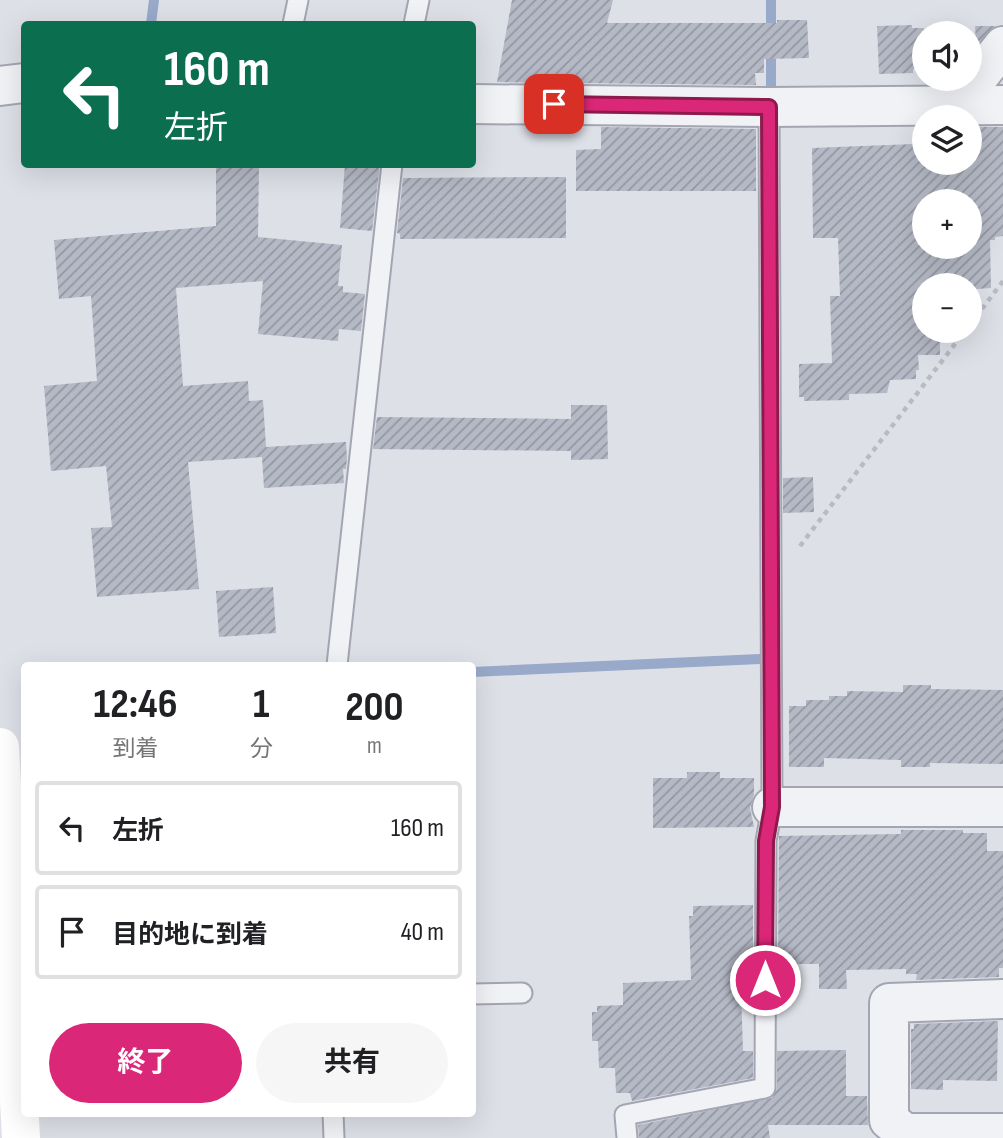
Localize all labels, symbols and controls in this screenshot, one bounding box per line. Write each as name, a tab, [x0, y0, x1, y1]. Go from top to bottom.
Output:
map controls	[912, 21, 982, 343]
button: sound	[912, 21, 982, 91]
text: 160 m	[164, 41, 270, 100]
icon: left	[49, 49, 140, 140]
pin	[524, 74, 584, 134]
icon: arrive	[535, 85, 573, 123]
button: layers	[912, 105, 982, 175]
text: 左折	[164, 109, 228, 148]
button: +	[912, 189, 982, 259]
button: −	[912, 273, 982, 343]
text: 12:46	[93, 679, 177, 730]
text: 1	[253, 679, 270, 730]
text: 200	[345, 682, 404, 733]
text: m	[367, 732, 382, 760]
text: 到着	[112, 735, 158, 763]
text: 分	[250, 735, 273, 763]
icon: left	[53, 809, 91, 847]
text: 160 m	[391, 813, 444, 844]
text: 左折	[112, 816, 164, 847]
icon: arrive	[53, 913, 91, 951]
text: 40 m	[401, 917, 444, 948]
text: 目的地に到着	[112, 920, 268, 951]
position arrow	[728, 943, 802, 1017]
button: 終了	[49, 1023, 242, 1103]
button: 共有	[256, 1023, 448, 1103]

